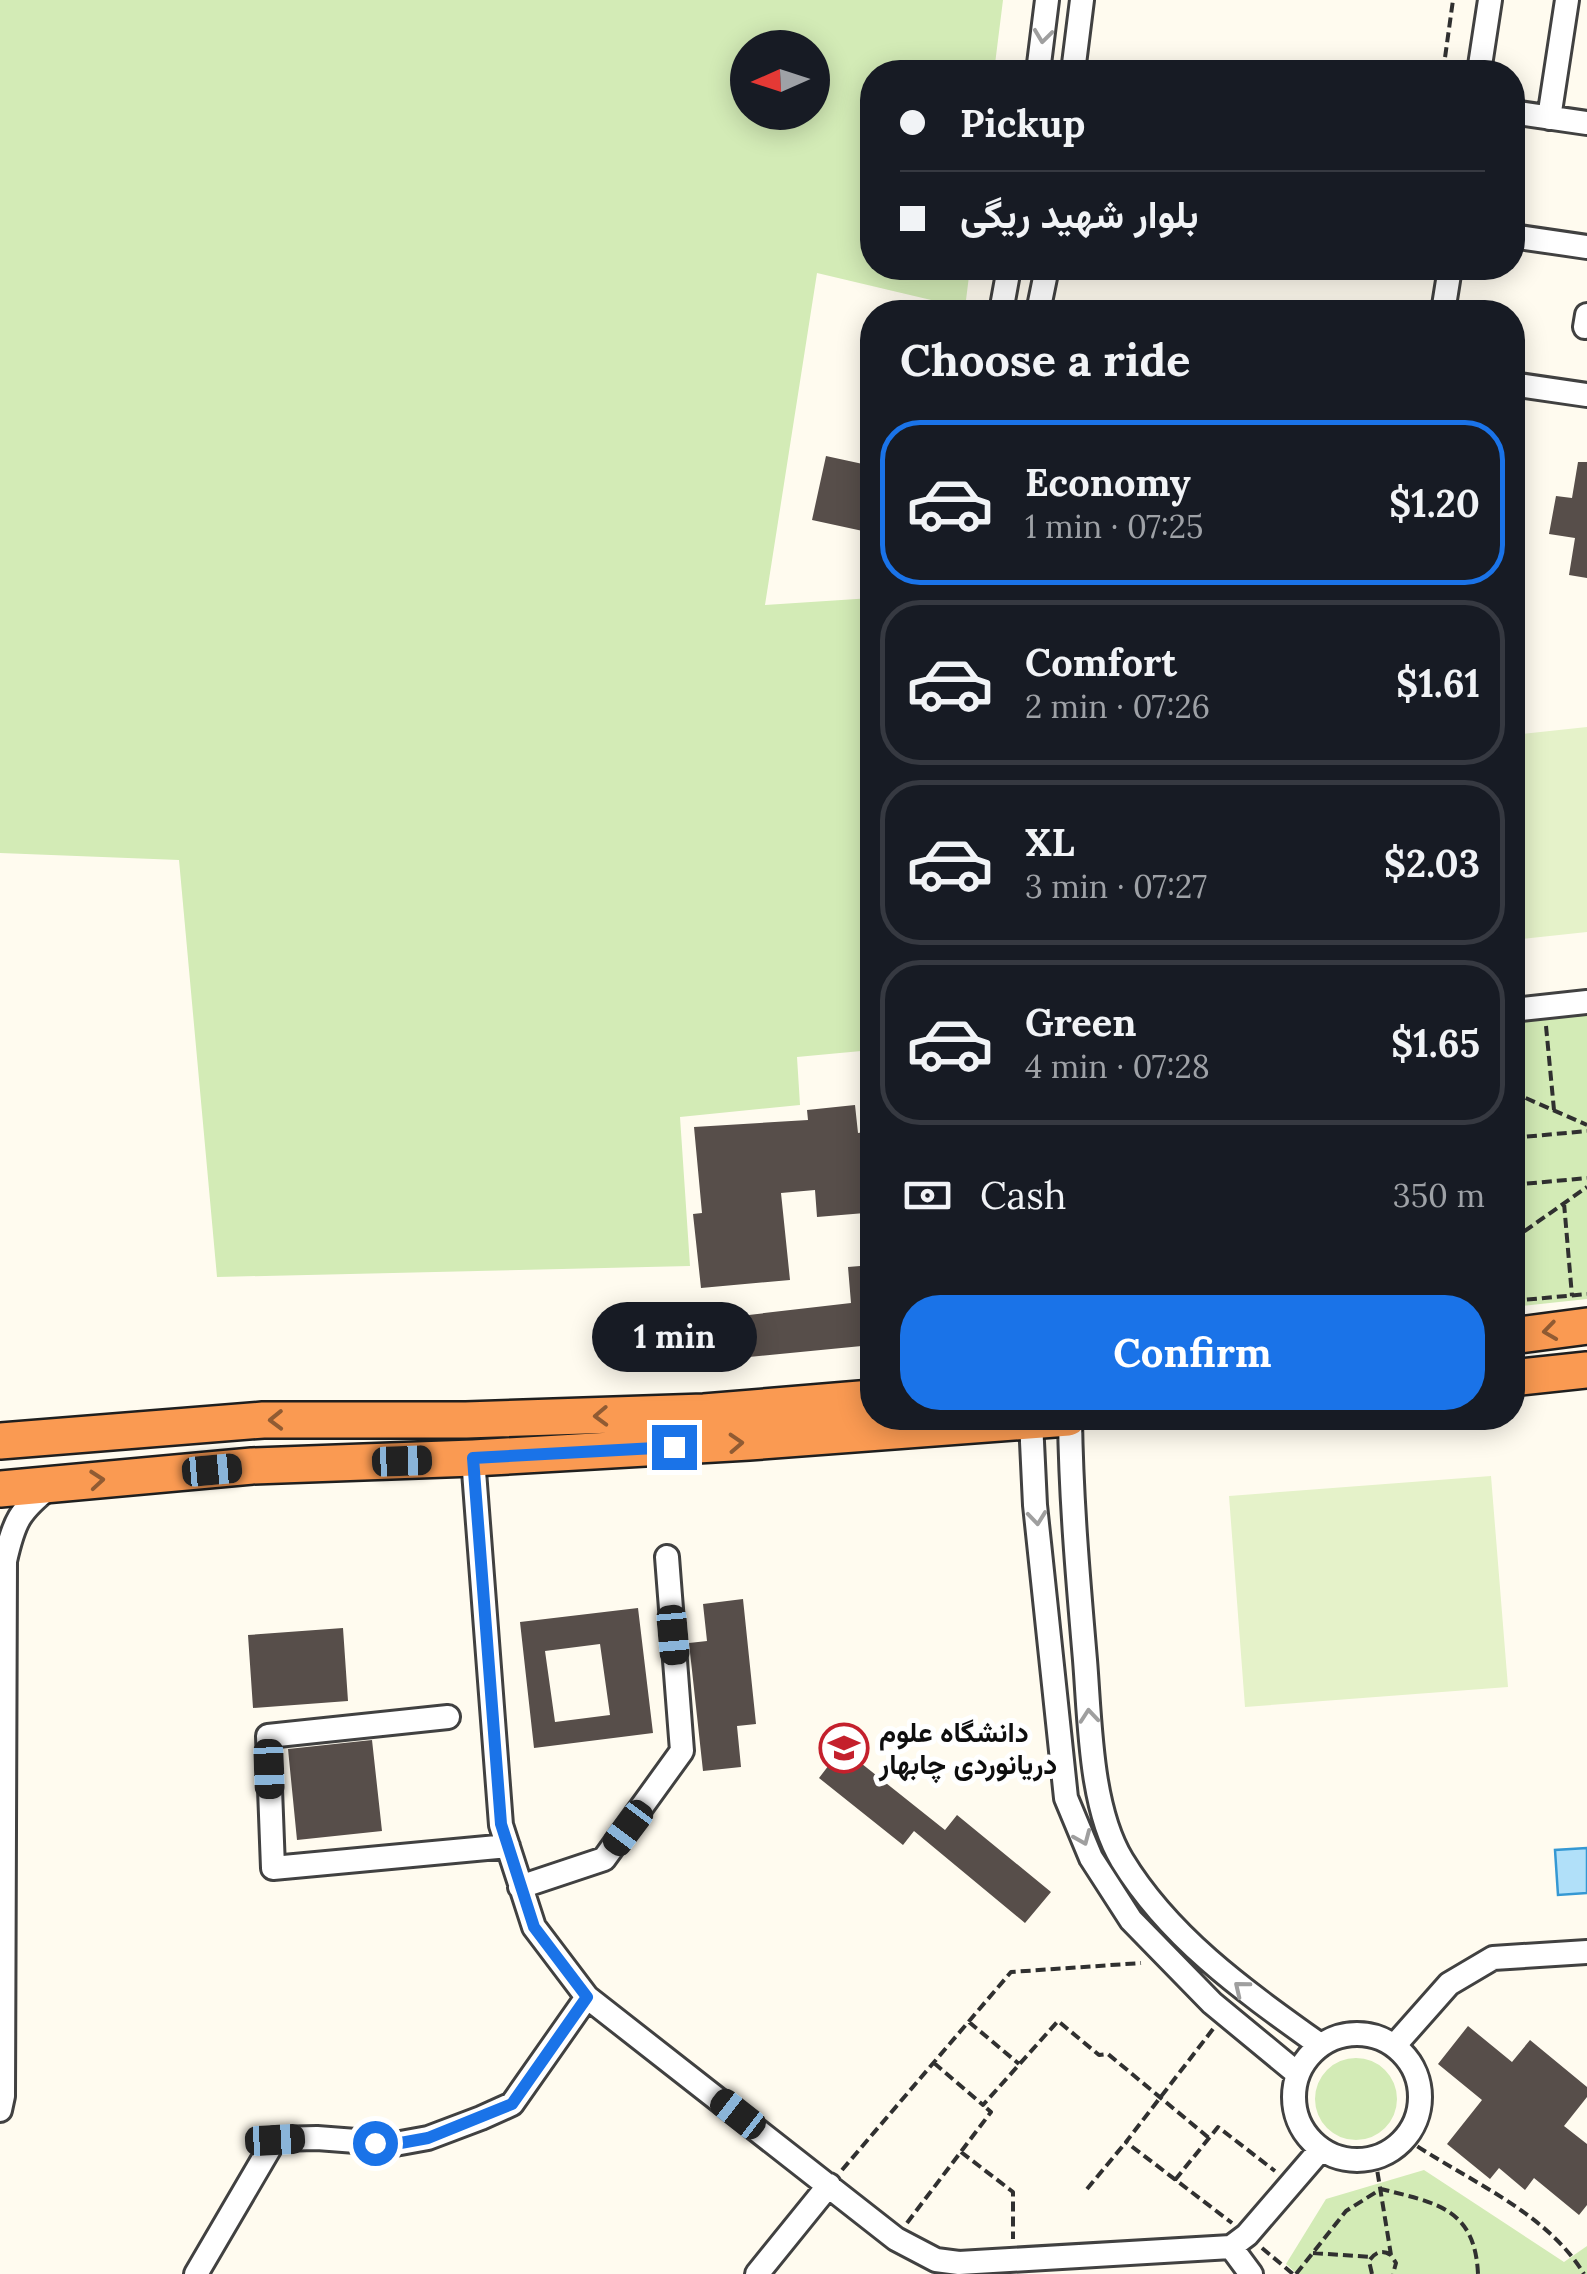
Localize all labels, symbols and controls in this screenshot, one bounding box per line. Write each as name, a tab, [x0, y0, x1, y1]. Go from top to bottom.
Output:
one-way arrow	[1033, 28, 1054, 45]
north arrow	[730, 30, 830, 130]
map controls	[730, 30, 830, 130]
text: Pickup	[960, 99, 1085, 147]
text: بلوار شهید ریگی	[960, 190, 1198, 238]
text: Choose a ride	[900, 331, 1190, 388]
icon: car	[905, 458, 995, 548]
text: Economy	[1025, 458, 1191, 506]
text: $1.20	[1389, 479, 1480, 527]
text: 1 min · 07:25	[1025, 506, 1203, 547]
icon: car	[905, 638, 995, 728]
text: Comfort	[1025, 638, 1177, 686]
text: $1.61	[1396, 659, 1480, 707]
text: 2 min · 07:26	[1025, 686, 1210, 727]
icon: car	[905, 818, 995, 908]
text: XL	[1025, 818, 1075, 866]
text: $2.03	[1384, 839, 1480, 887]
text: 3 min · 07:27	[1025, 866, 1207, 907]
icon: car	[905, 998, 995, 1088]
text: Green	[1025, 998, 1137, 1046]
text: $1.65	[1391, 1019, 1480, 1067]
text: 4 min · 07:28	[1025, 1046, 1210, 1087]
icon: cash	[900, 1168, 955, 1223]
text: Cash	[980, 1171, 1067, 1219]
text: 350 m	[1393, 1175, 1485, 1216]
button: Confirm	[900, 1295, 1485, 1410]
callout: 1 min	[592, 1302, 756, 1372]
text: 1 min	[634, 1316, 715, 1357]
one-way arrow	[1541, 1319, 1558, 1340]
one-way arrow	[592, 1405, 608, 1426]
one-way arrow	[267, 1409, 282, 1431]
route end	[652, 1425, 697, 1470]
one-way arrow	[728, 1433, 744, 1454]
car	[371, 1445, 433, 1477]
car	[181, 1452, 243, 1488]
one-way arrow	[89, 1469, 105, 1491]
one-way arrow	[1025, 1511, 1047, 1527]
car	[655, 1604, 691, 1666]
one-way arrow	[1079, 1707, 1101, 1723]
place label: دانشگاه علوم دریانوردی چابهار	[878, 1714, 1057, 1784]
school or university icon: دانشگاه علوم دریانوردی چابهار	[818, 1722, 870, 1774]
car	[253, 1738, 285, 1800]
car	[598, 1795, 658, 1861]
one-way arrow	[1071, 1828, 1091, 1846]
one-way arrow	[1235, 1982, 1253, 1999]
car	[705, 2084, 771, 2144]
route start	[353, 2121, 398, 2166]
car	[244, 2123, 306, 2157]

